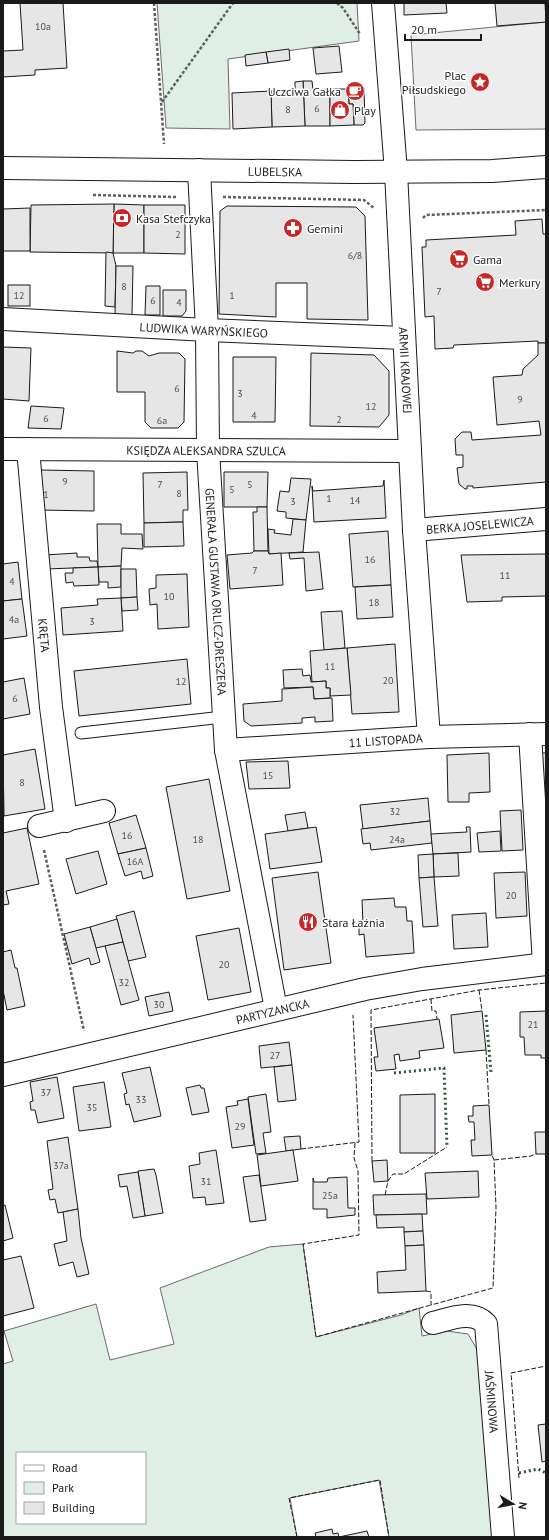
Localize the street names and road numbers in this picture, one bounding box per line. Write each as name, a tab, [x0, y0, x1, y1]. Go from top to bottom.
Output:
street label: LUBELSKA	[248, 163, 302, 179]
street label: LUDWIKA WARYŃSKIEGO	[139, 319, 268, 340]
street label: ARMII KRAJOWEJ	[396, 327, 416, 414]
street label: KSIĘDZA ALEKSANDRA SZULCA	[126, 442, 286, 458]
street label: GENERAŁA GUSTAWA ORLICZ-DRESZERA	[203, 487, 230, 696]
street label: BERKA JOSELEWICZA	[425, 513, 534, 536]
street label: KRĘTA	[36, 618, 54, 653]
street label: 11 LISTOPADA	[348, 730, 423, 750]
street label: PARTYZANCKA	[234, 995, 311, 1027]
street label: JAŚMINOWA	[482, 1369, 502, 1434]

